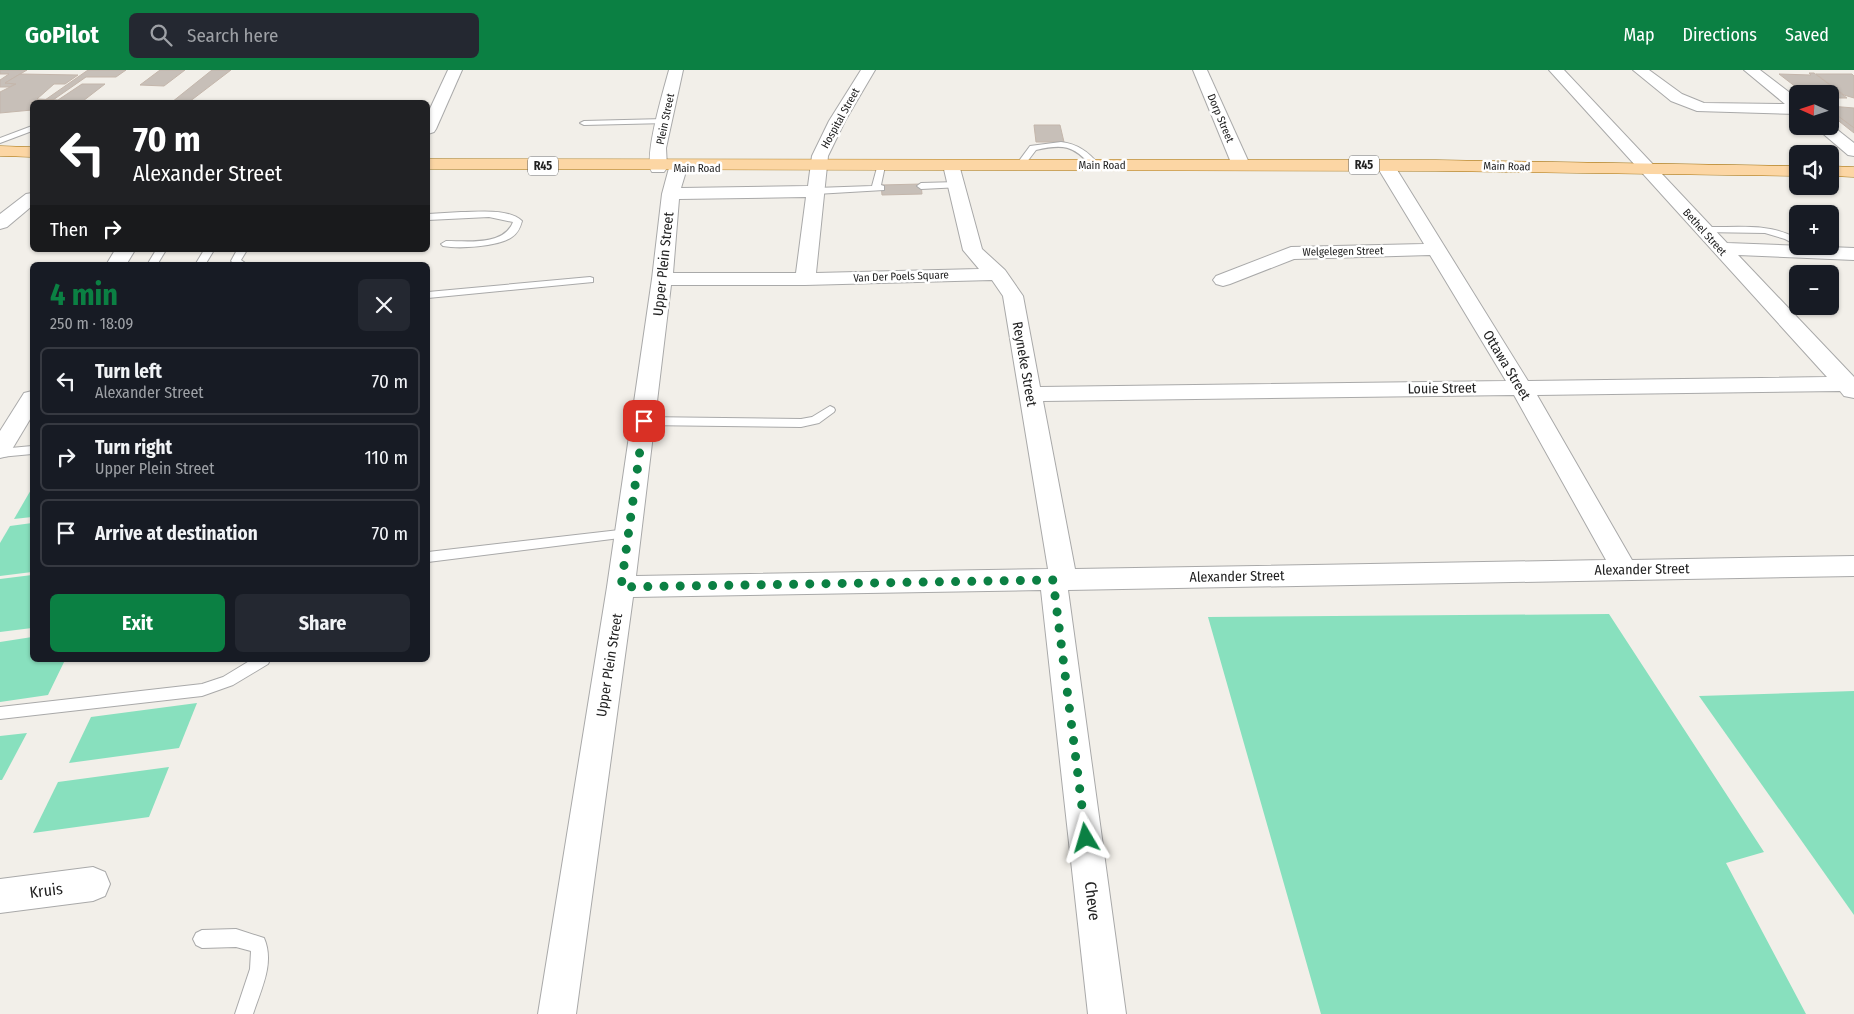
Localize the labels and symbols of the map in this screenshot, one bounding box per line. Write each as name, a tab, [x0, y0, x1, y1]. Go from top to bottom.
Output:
street label: Hospital Street	[818, 85, 863, 151]
north arrow	[1789, 85, 1839, 135]
street label: Plein Street	[654, 92, 677, 146]
street label: Dorp Street	[1204, 92, 1237, 145]
road number: R45	[528, 156, 558, 175]
road number: R45	[1349, 156, 1379, 174]
street label: Main Road	[1078, 159, 1126, 172]
street label: Main Road	[1483, 160, 1531, 173]
street label: Main Road	[673, 162, 721, 175]
street label: Bethel Street	[1680, 206, 1729, 259]
street label: Upper Plein Street	[650, 211, 677, 317]
street label: Welgelegen Street	[1302, 244, 1384, 259]
street label: Van Der Poels Square	[853, 268, 949, 285]
street label: Reyneke Street	[1009, 320, 1040, 408]
street label: Ottawa Street	[1479, 327, 1534, 404]
street label: Louie Street	[1407, 379, 1477, 398]
pin	[623, 400, 665, 442]
street label: Alexander Street	[1594, 560, 1690, 579]
street label: Alexander Street	[1189, 567, 1285, 586]
street label: Upper Plein Street	[593, 612, 626, 718]
position arrow	[1059, 811, 1111, 863]
street label: Kruis	[28, 879, 64, 902]
street label: Cheve	[1081, 880, 1104, 922]

